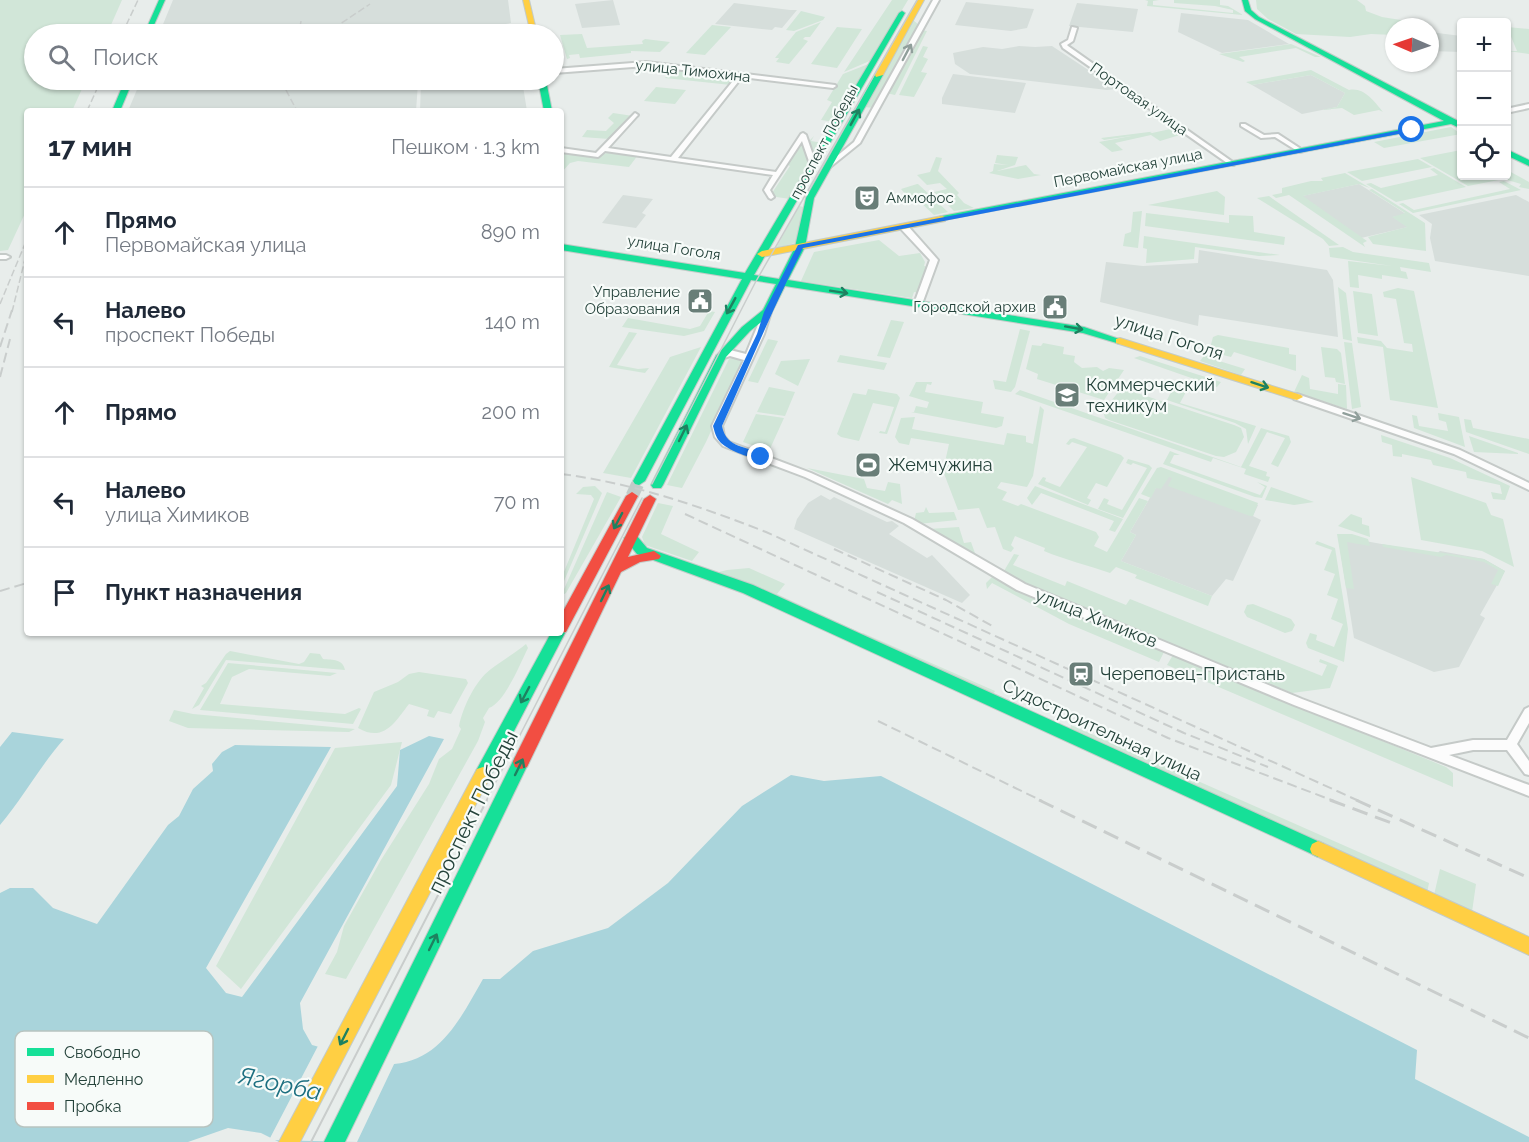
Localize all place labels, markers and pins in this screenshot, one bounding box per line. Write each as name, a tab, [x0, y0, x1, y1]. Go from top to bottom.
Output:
theatre icon: Аммофос	[852, 183, 882, 213]
place label: Аммофос	[886, 189, 954, 207]
place label: Управление Образования	[585, 283, 680, 318]
public building icon: Управление Образования	[685, 286, 715, 316]
public building icon: Городской архив	[1040, 292, 1070, 322]
place label: Городской архив	[913, 298, 1036, 316]
place label: Коммерческий техникум	[1086, 374, 1215, 416]
school or university icon: Коммерческий техникум	[1052, 380, 1082, 410]
sports icon: Жемчужина	[853, 450, 883, 480]
place label: Жемчужина	[888, 454, 993, 475]
station icon: Череповец-Пристань	[1066, 659, 1096, 689]
place label: Череповец-Пристань	[1100, 663, 1285, 684]

